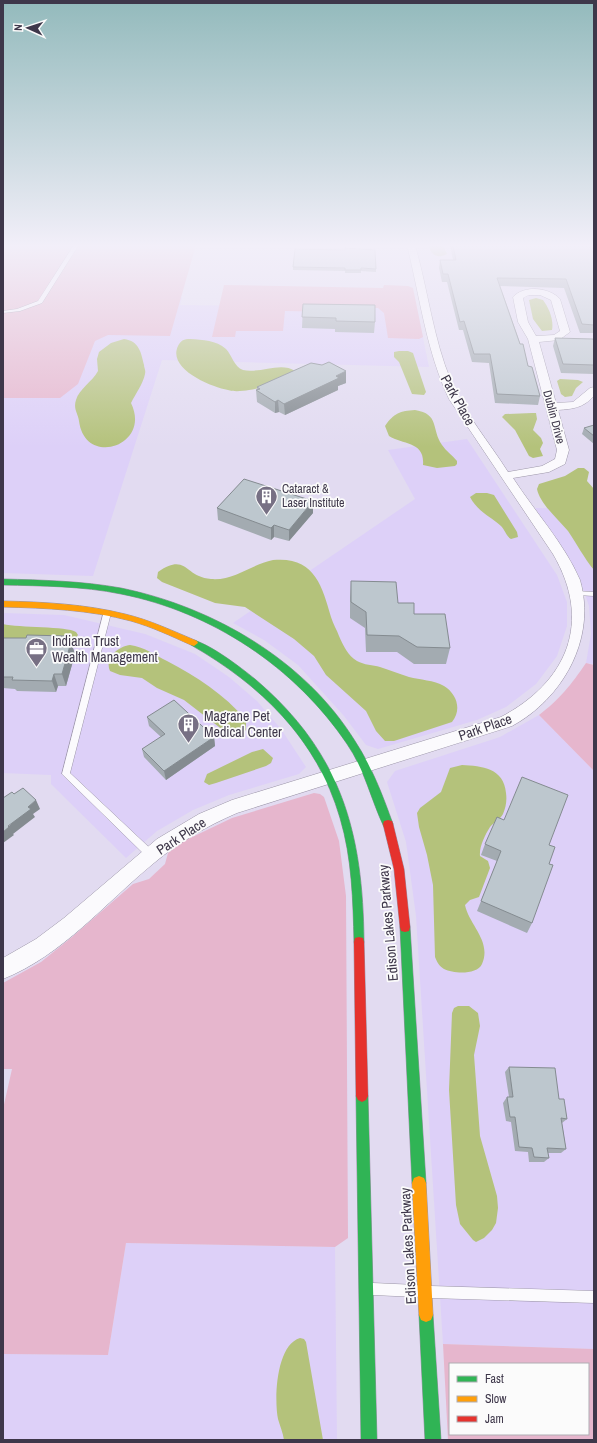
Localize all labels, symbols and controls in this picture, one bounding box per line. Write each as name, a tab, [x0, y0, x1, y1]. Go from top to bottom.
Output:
north arrow	[8, 8, 48, 48]
text: N	[11, 24, 25, 31]
street label: Park Place	[437, 371, 479, 429]
street label: Dublin Drive	[539, 389, 569, 445]
place label: Cataract & Laser Institute	[282, 481, 344, 511]
building icon: Cataract & Laser Institute	[253, 483, 279, 516]
place label: Indiana Trust Wealth Management	[52, 632, 158, 666]
office icon: Indiana Trust Wealth Management	[24, 636, 50, 669]
place label: Magrane Pet Medical Center	[204, 707, 282, 741]
street label: Park Place	[456, 709, 514, 745]
building icon: Magrane Pet Medical Center	[175, 711, 201, 744]
street label: Park Place	[153, 813, 209, 859]
street label: Edison Lakes Parkway	[374, 864, 402, 982]
street label: Edison Lakes Parkway	[396, 1187, 420, 1305]
legend	[449, 1363, 589, 1435]
text: Fast	[485, 1371, 504, 1387]
text: Slow	[485, 1391, 507, 1407]
text: Jam	[485, 1411, 504, 1427]

